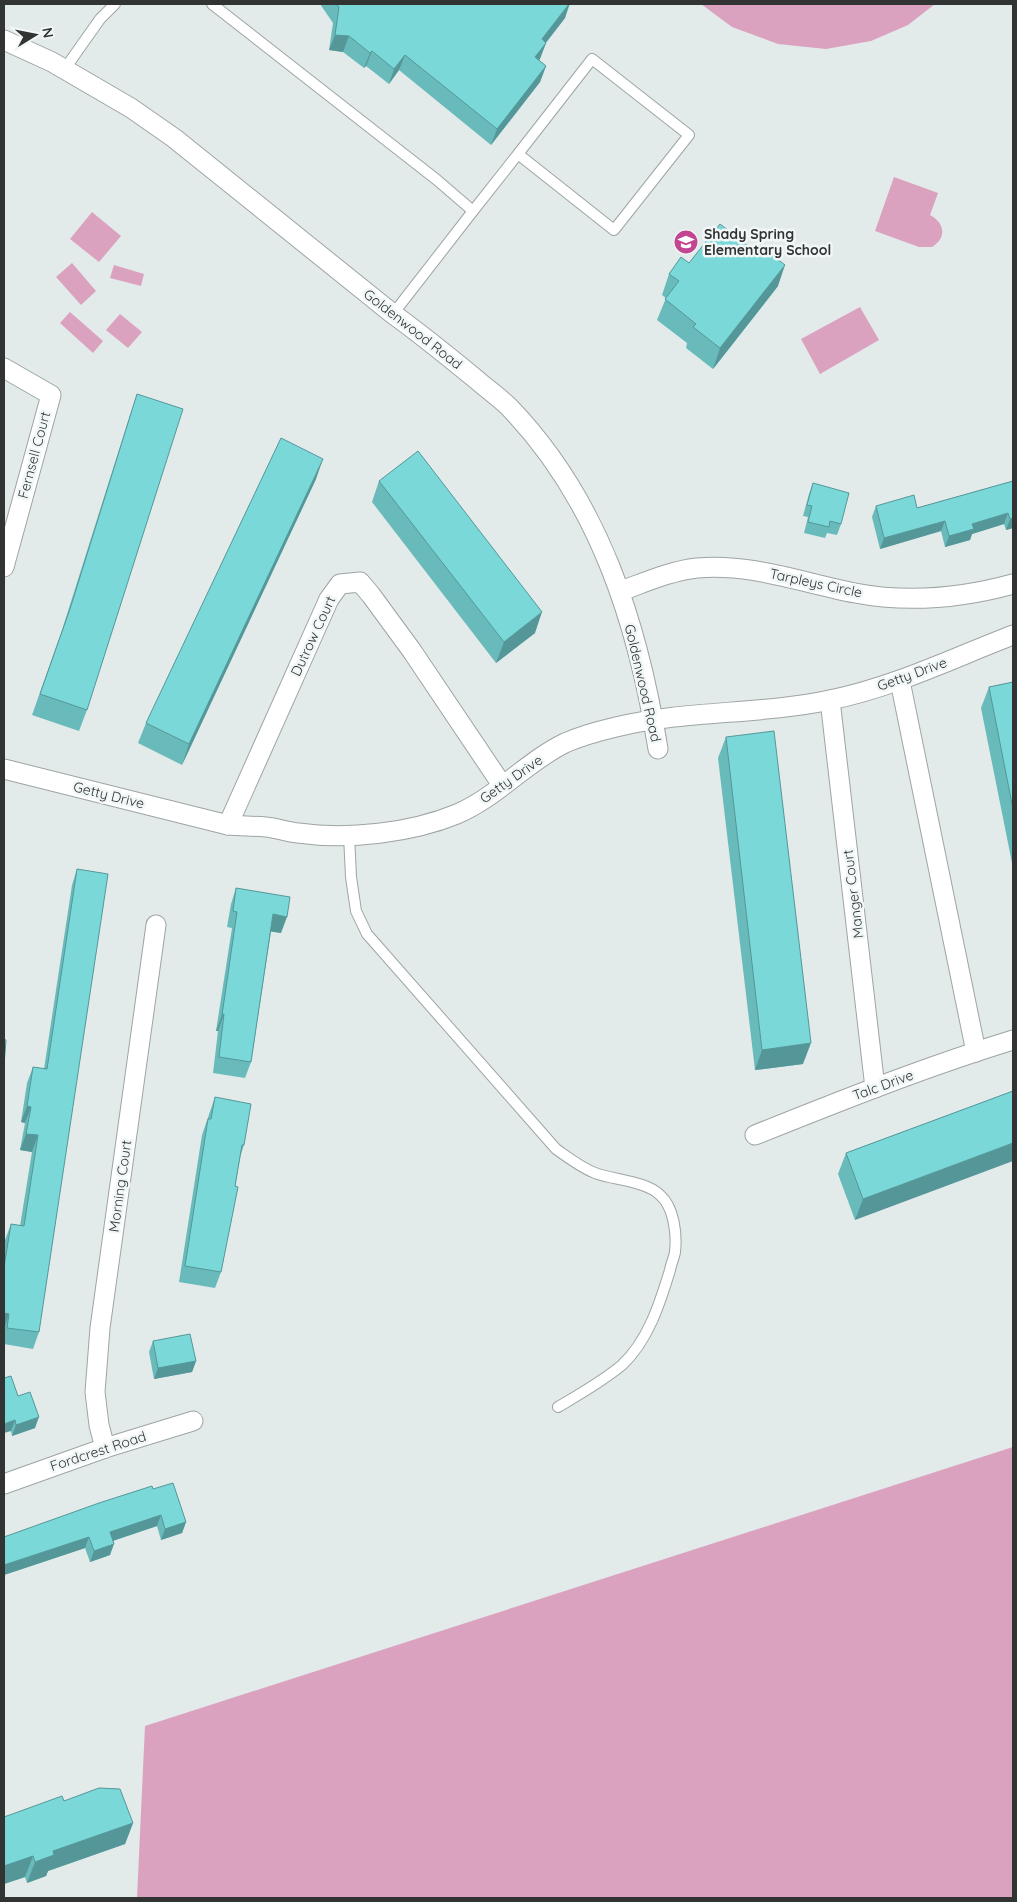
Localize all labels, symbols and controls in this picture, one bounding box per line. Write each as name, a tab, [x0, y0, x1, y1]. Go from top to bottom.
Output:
north arrow	[10, 10, 60, 60]
text: N	[38, 26, 58, 39]
place label: Shady Spring Elementary School	[704, 225, 831, 259]
school or university icon: Shady Spring Elementary School	[673, 229, 699, 255]
street label: Goldenwood Road	[360, 285, 466, 373]
street label: Fernsell Court	[14, 409, 54, 501]
street label: Tarpleys Circle	[768, 564, 864, 602]
street label: Dutrow Court	[287, 593, 340, 679]
street label: Goldenwood Road	[621, 622, 665, 744]
street label: Getty Drive	[875, 653, 949, 695]
street label: Getty Drive	[476, 751, 546, 807]
street label: Getty Drive	[72, 777, 146, 813]
street label: Manger Court	[839, 848, 867, 939]
street label: Talc Drive	[850, 1066, 916, 1104]
street label: Morning Court	[105, 1139, 135, 1233]
street label: Fordcrest Road	[48, 1427, 148, 1475]

